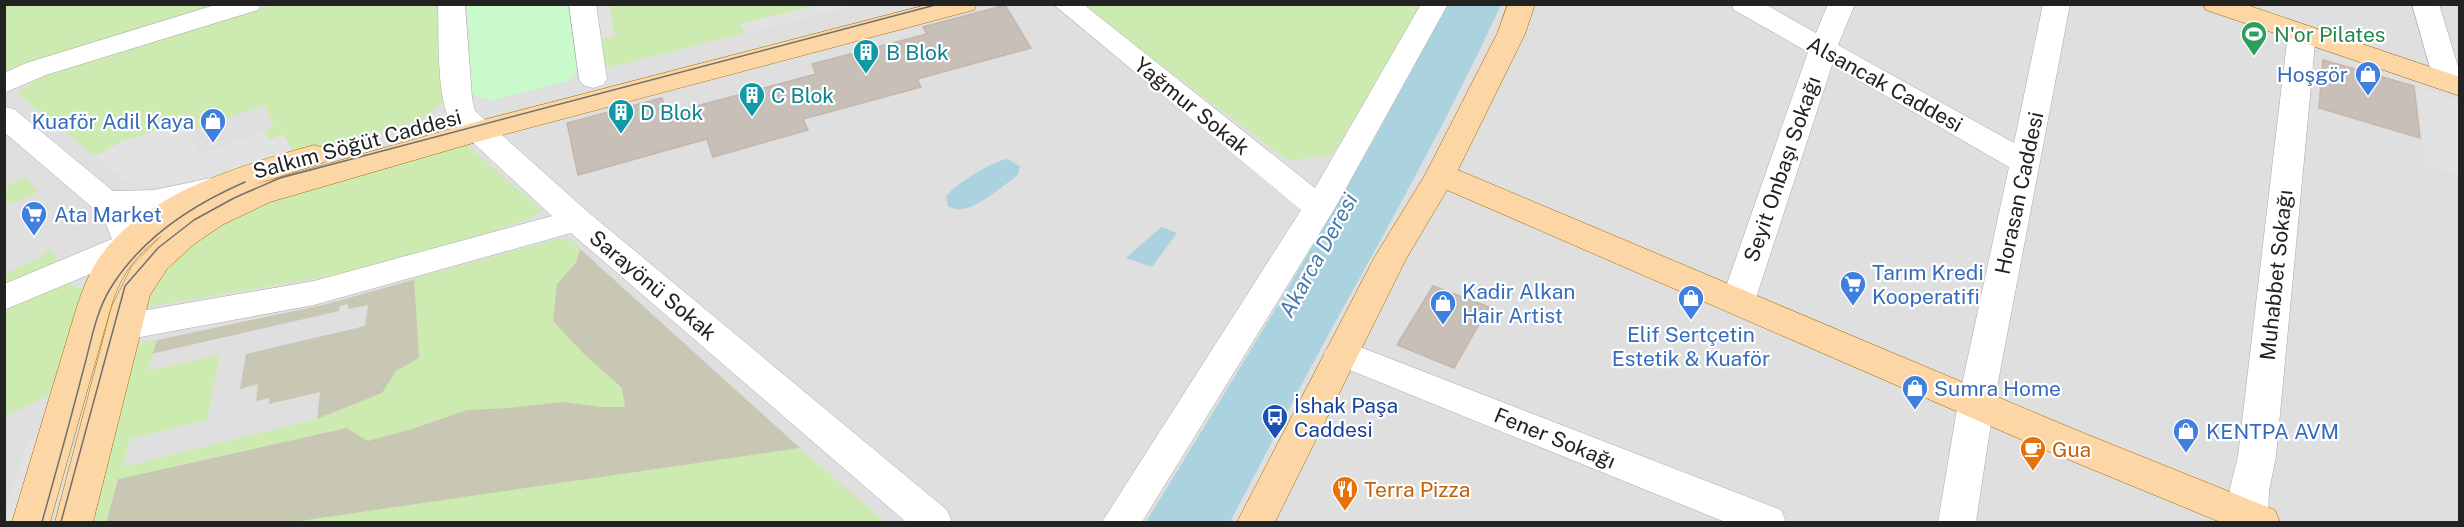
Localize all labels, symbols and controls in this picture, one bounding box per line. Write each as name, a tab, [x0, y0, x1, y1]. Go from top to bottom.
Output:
sports icon: N'or Pilates	[2239, 19, 2269, 57]
place label: N'or Pilates	[2274, 22, 2385, 47]
street label: Alsancak Caddesi	[1803, 31, 1967, 137]
building icon: B Blok	[851, 37, 881, 75]
place label: B Blok	[886, 40, 949, 65]
street label: Yağmur Sokak	[1129, 52, 1255, 160]
shop icon: Hoşgör	[2353, 59, 2383, 97]
place label: Hoşgör	[2277, 62, 2348, 87]
street label: Seyit Onbaşı Sokağı	[1738, 73, 1826, 265]
building icon: C Blok	[737, 80, 767, 118]
place label: C Blok	[771, 83, 834, 108]
building icon: D Blok	[606, 97, 636, 135]
place label: D Blok	[640, 100, 703, 125]
street label: Salkım Söğüt Caddesi	[250, 104, 464, 184]
shop icon: Kuaför Adil Kaya	[198, 106, 228, 144]
place label: Kuaför Adil Kaya	[31, 109, 194, 134]
street label: Horasan Caddesi	[1990, 110, 2048, 276]
water label: Akarca Deresi	[1273, 188, 1363, 322]
street label: Muhabbet Sokağı	[2255, 188, 2297, 362]
supermarket icon: Ata Market	[19, 199, 49, 237]
place label: Ata Market	[54, 202, 162, 227]
street label: Sarayönü Sokak	[584, 225, 722, 345]
place label: Tarım Kredi Kooperatifi	[1872, 260, 1984, 309]
supermarket icon: Tarım Kredi Kooperatifi	[1838, 269, 1868, 307]
place label: Kadir Alkan Hair Artist	[1462, 279, 1575, 328]
shop icon: Elif Sertçetin Estetik & Kuaför	[1676, 283, 1706, 321]
shop icon: Kadir Alkan Hair Artist	[1428, 288, 1458, 326]
place label: Elif Sertçetin Estetik & Kuaför	[1612, 322, 1770, 371]
shop icon: Sumra Home	[1900, 373, 1930, 411]
place label: Sumra Home	[1934, 376, 2061, 401]
place label: İshak Paşa Caddesi	[1294, 393, 1398, 442]
bus stop icon: İshak Paşa Caddesi	[1260, 402, 1290, 440]
street label: Fener Sokağı	[1491, 402, 1619, 474]
shop icon: KENTPA AVM	[2171, 416, 2201, 454]
place label: KENTPA AVM	[2206, 419, 2339, 444]
cafe icon: Gua	[2018, 434, 2048, 472]
place label: Gua	[2052, 437, 2091, 462]
restaurant icon: Terra Pizza	[1330, 474, 1360, 512]
place label: Terra Pizza	[1364, 477, 1470, 502]

